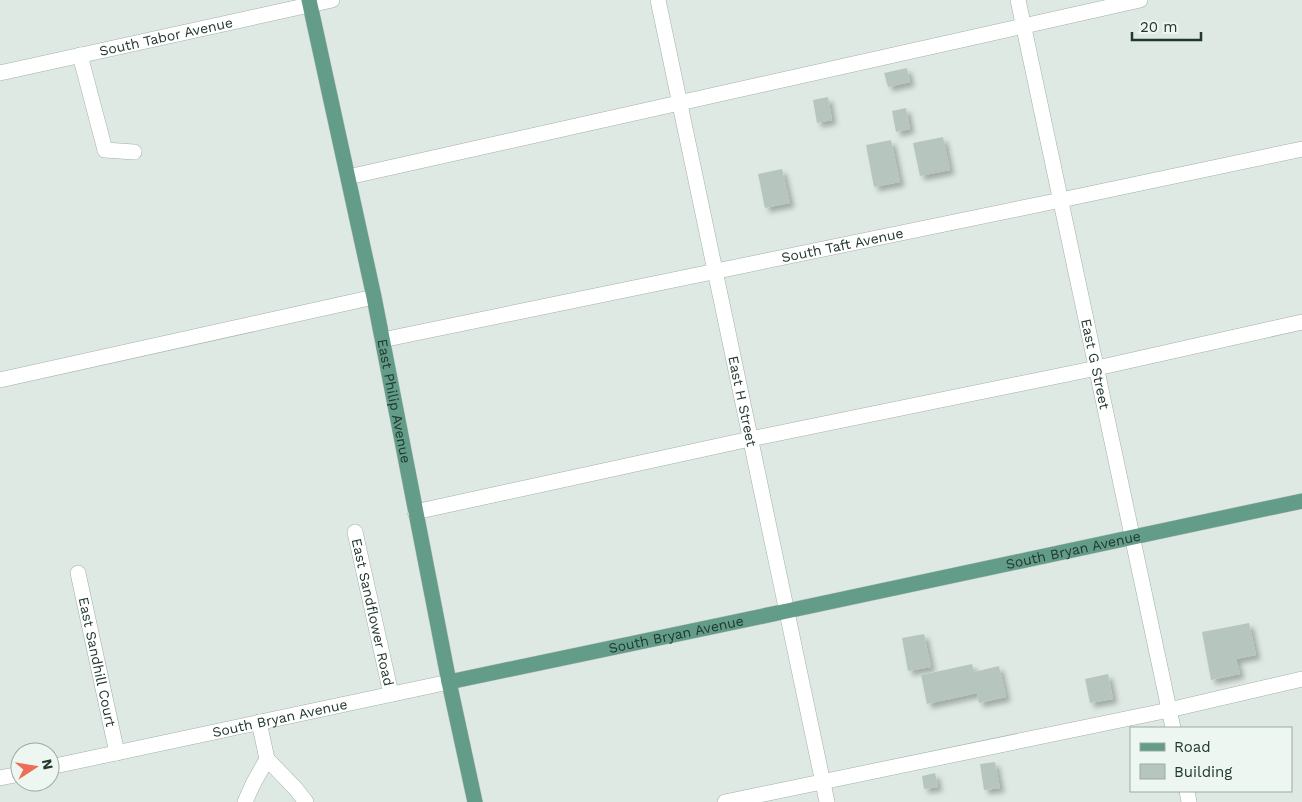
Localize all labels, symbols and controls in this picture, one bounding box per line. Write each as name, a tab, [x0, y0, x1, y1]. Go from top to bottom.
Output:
scale bar	[1132, 10, 1201, 42]
street label: South Tabor Avenue	[98, 14, 234, 59]
text: 20 m	[1140, 18, 1178, 36]
street label: South Taft Avenue	[780, 225, 905, 265]
street label: East G Street	[1078, 317, 1113, 411]
street label: East Philip Avenue	[374, 337, 414, 465]
street label: East H Street	[725, 354, 760, 448]
street label: South Bryan Avenue	[1004, 528, 1142, 572]
street label: East Sandflower Road	[349, 537, 397, 688]
street label: East Sandhill Court	[75, 596, 119, 728]
street label: South Bryan Avenue	[607, 612, 745, 656]
street label: South Bryan Avenue	[211, 696, 349, 740]
legend	[1130, 727, 1292, 792]
text: Road	[1174, 738, 1211, 756]
north arrow	[10, 742, 60, 792]
text: N	[39, 758, 57, 771]
text: Building	[1174, 763, 1232, 781]

